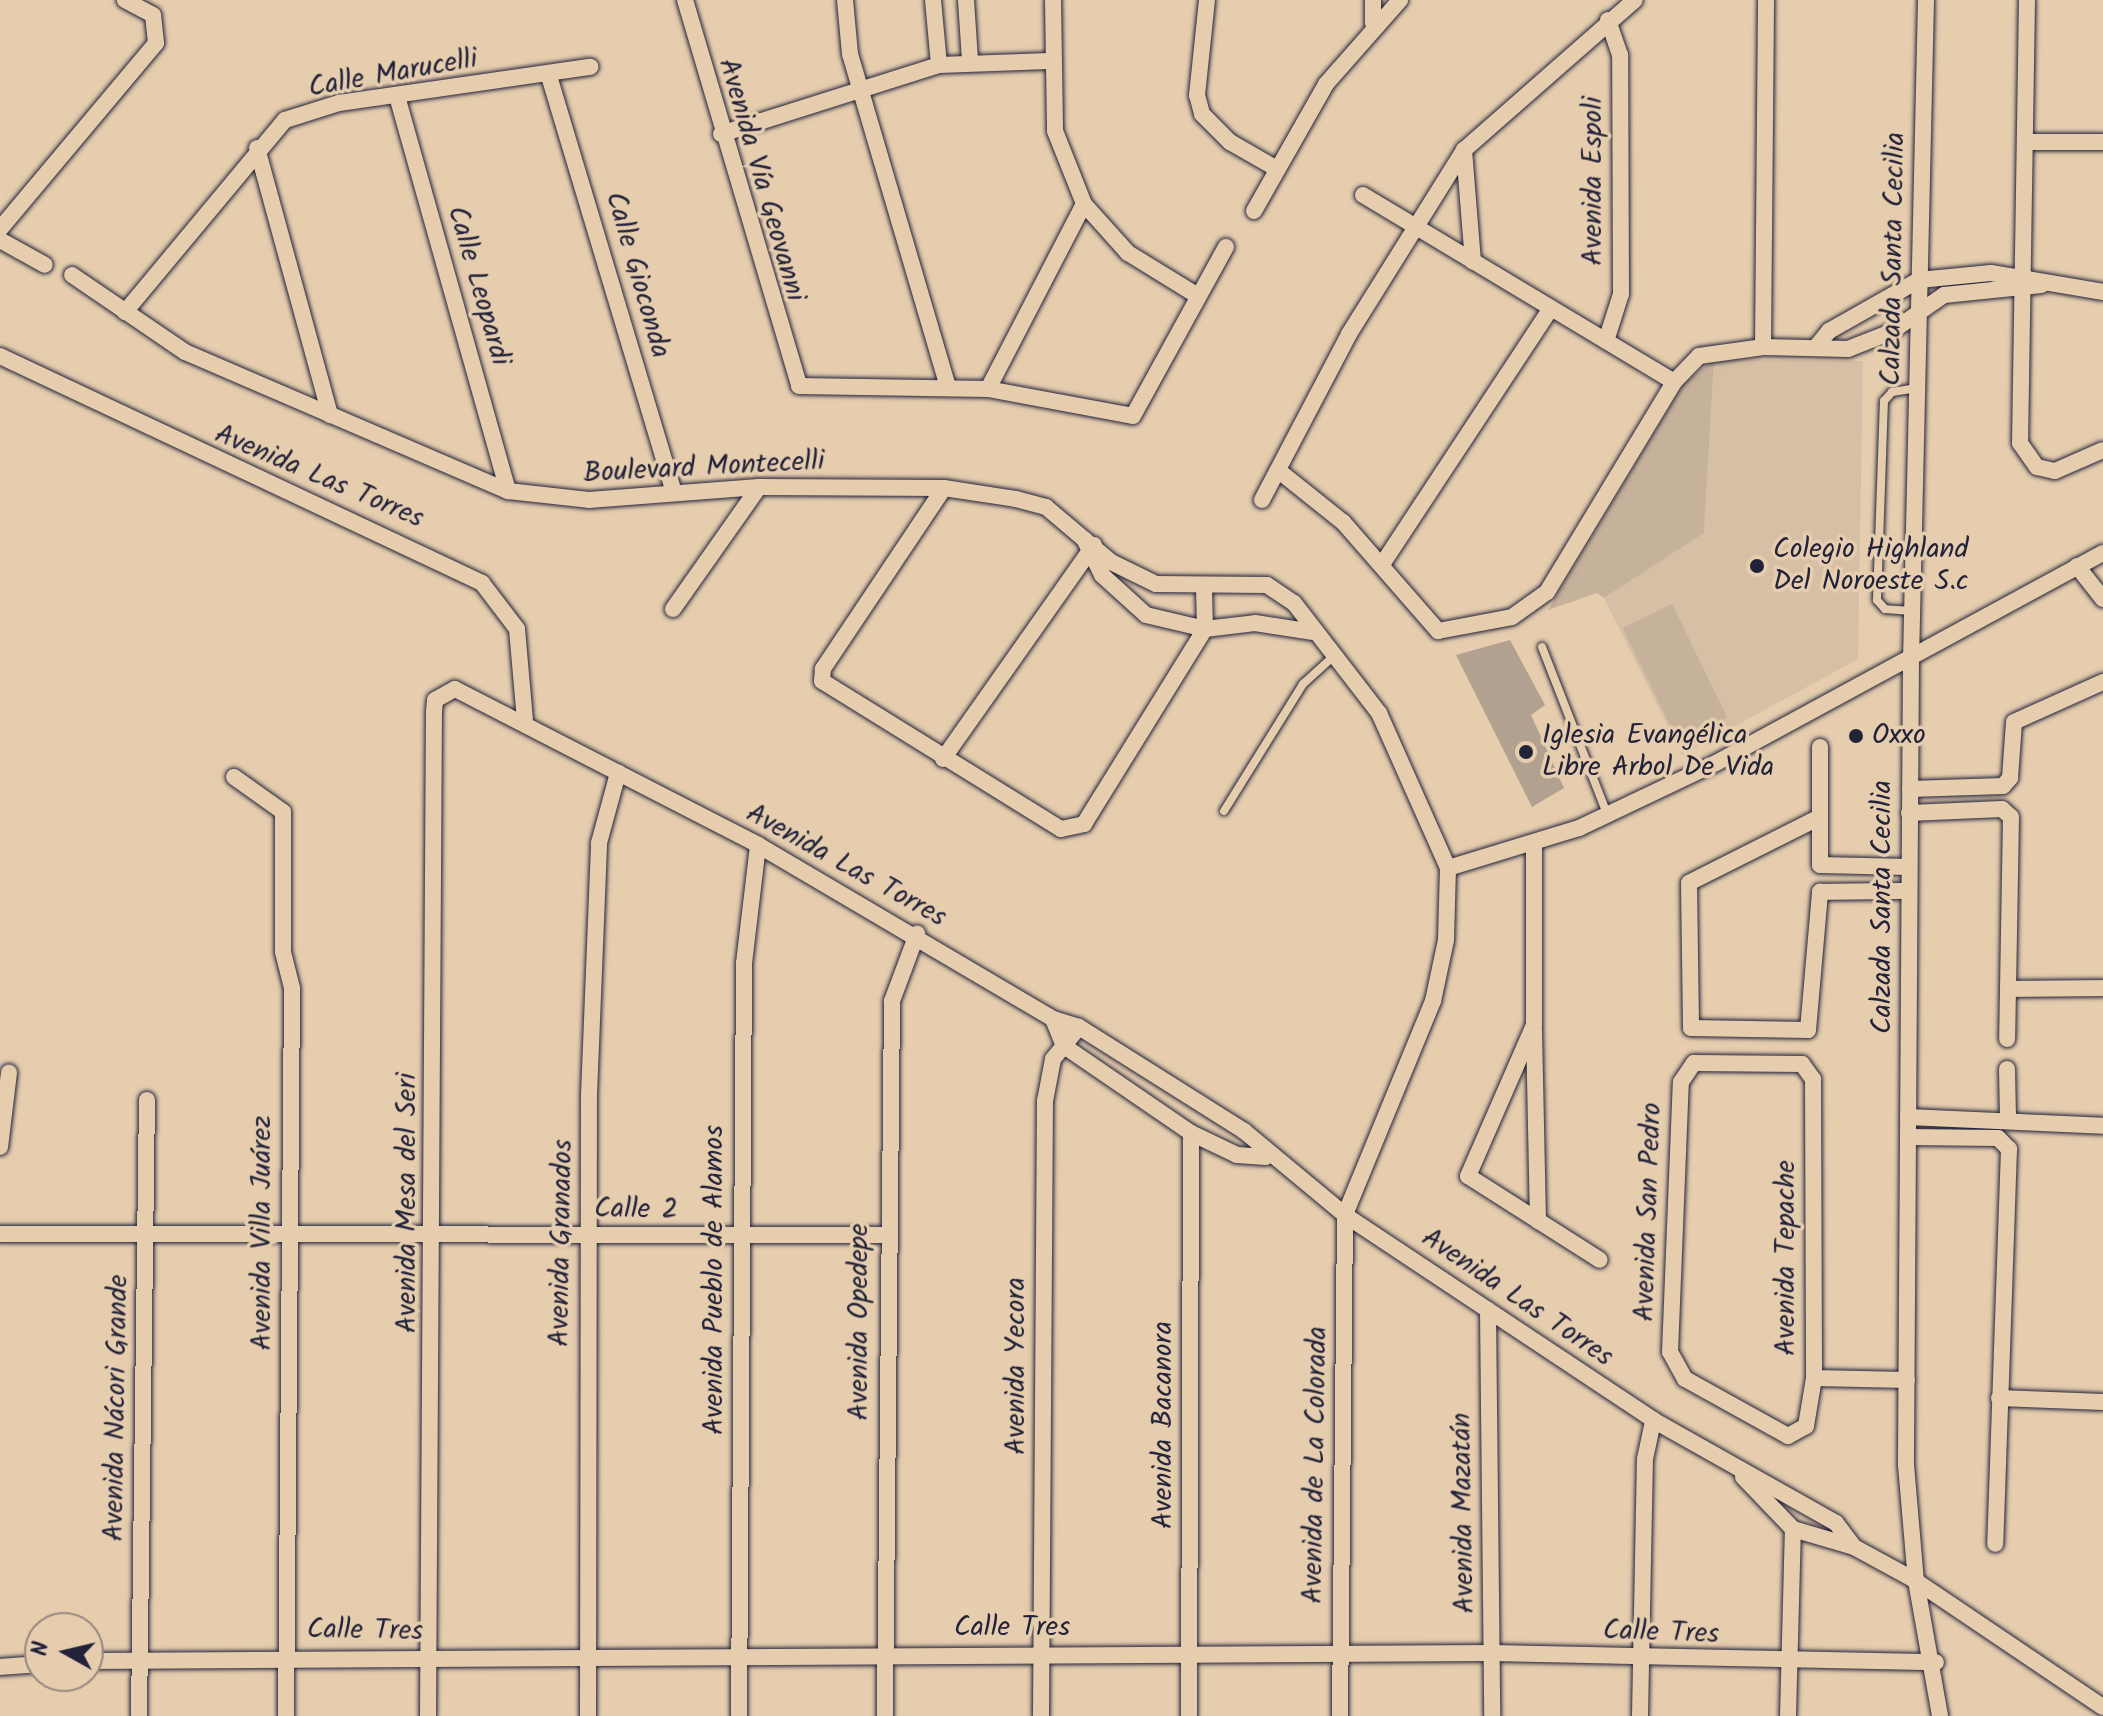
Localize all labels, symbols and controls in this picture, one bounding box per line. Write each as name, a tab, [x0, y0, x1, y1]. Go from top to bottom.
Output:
street label: Calle Marucelli	[306, 43, 480, 105]
street label: Avenida Vía Geovanni	[710, 55, 812, 305]
street label: Avenida Espoli	[1577, 96, 1611, 266]
street label: Calzada Santa Cecilia	[1875, 132, 1913, 386]
street label: Calle Gioconda	[597, 188, 677, 362]
street label: Calle Leopardi	[439, 202, 517, 370]
street label: Avenida Las Torres	[209, 418, 429, 536]
street label: Boulevard Montecelli	[583, 445, 825, 491]
place label: Colegio Highland Del Noroeste S.c	[1773, 533, 1968, 599]
marker: Colegio Highland Del Noroeste S.c	[1748, 557, 1766, 575]
place label: Iglesia Evangélica Libre Arbol De Vida	[1542, 719, 1774, 785]
place label: Oxxo	[1872, 719, 1926, 753]
marker: Oxxo	[1847, 727, 1865, 745]
marker: Iglesia Evangélica Libre Arbol De Vida	[1517, 743, 1535, 761]
street label: Calzada Santa Cecilia	[1866, 780, 1900, 1034]
street label: Avenida Las Torres	[740, 797, 952, 935]
street label: Avenida Mesa del Seri	[391, 1073, 425, 1333]
street label: Avenida San Pedro	[1628, 1102, 1670, 1322]
street label: Avenida Villa Juárez	[246, 1116, 280, 1350]
street label: Avenida Pueblo de Alamos	[698, 1125, 732, 1435]
street label: Avenida Granados	[543, 1139, 581, 1347]
street label: Avenida Tepache	[1770, 1160, 1804, 1356]
street label: Calle 2	[594, 1192, 678, 1228]
street label: Avenida Las Torres	[1415, 1222, 1619, 1374]
street label: Avenida Opedepe	[843, 1223, 877, 1421]
street label: Avenida Nácori Grande	[98, 1274, 136, 1542]
street label: Avenida Yecora	[1000, 1277, 1034, 1455]
street label: Avenida Bacanora	[1147, 1321, 1181, 1529]
street label: Avenida de La Colorada	[1297, 1326, 1335, 1604]
street label: Avenida Mazatán	[1445, 1412, 1483, 1614]
street label: Calle Tres	[954, 1611, 1070, 1645]
north arrow	[24, 1612, 104, 1692]
street label: Calle Tres	[307, 1613, 423, 1649]
street label: Calle Tres	[1602, 1614, 1720, 1652]
text: N	[23, 1640, 60, 1658]

